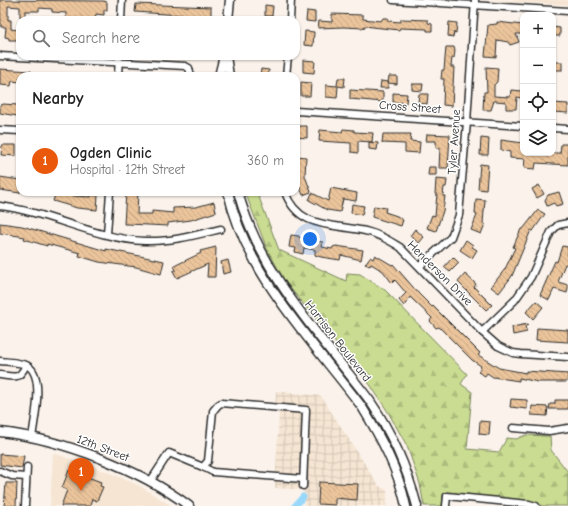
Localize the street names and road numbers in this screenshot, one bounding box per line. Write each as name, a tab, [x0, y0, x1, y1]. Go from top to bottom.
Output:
street label: Cross Street	[378, 98, 442, 116]
street label: Tyler Avenue	[445, 109, 463, 175]
street label: Henderson Drive	[405, 238, 475, 308]
street label: Harrison Boulevard	[302, 298, 374, 384]
street label: 12th Street	[75, 432, 132, 465]

